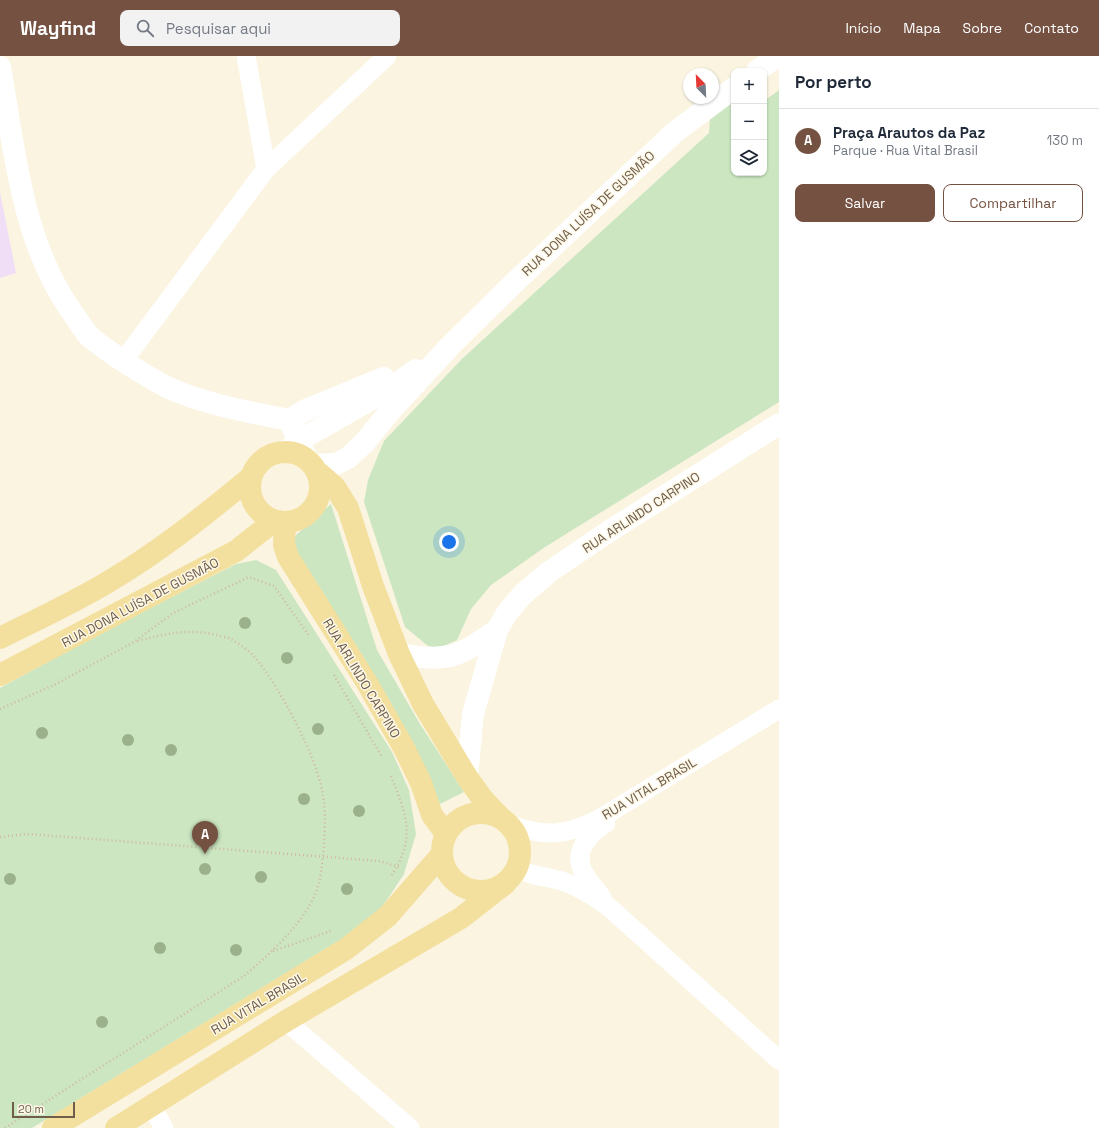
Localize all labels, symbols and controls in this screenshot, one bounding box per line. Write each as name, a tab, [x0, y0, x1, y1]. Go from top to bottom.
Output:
search box	[120, 10, 400, 46]
text: Wayfind	[20, 16, 96, 41]
icon: search	[134, 17, 156, 39]
text: Pesquisar aqui	[166, 19, 271, 38]
text: Início	[845, 19, 881, 37]
text: Mapa	[903, 19, 941, 37]
text: Sobre	[963, 19, 1002, 37]
text: Contato	[1024, 19, 1079, 37]
north arrow	[683, 68, 719, 104]
map controls	[731, 68, 767, 176]
button: +	[731, 68, 767, 104]
text: Por perto	[795, 71, 872, 93]
button: −	[731, 104, 767, 140]
text: Praça Arautos da Paz	[833, 123, 985, 142]
text: A	[804, 132, 812, 149]
text: 130 m	[1047, 132, 1083, 149]
button: layers	[731, 140, 767, 176]
text: Parque · Rua Vital Brasil	[833, 142, 978, 159]
street label: RUA DONA LUÍSA DE GUSMÃO	[518, 147, 658, 280]
button: Salvar	[795, 184, 935, 222]
button: Compartilhar	[943, 184, 1083, 222]
street label: RUA ARLINDO CARPINO	[579, 468, 703, 557]
your location	[439, 532, 459, 552]
street label: RUA DONA LUÍSA DE GUSMÃO	[59, 554, 222, 651]
street label: RUA ARLINDO CARPINO	[319, 615, 404, 741]
street label: RUA VITAL BRASIL	[599, 754, 700, 823]
pin: A	[192, 821, 218, 854]
street label: RUA VITAL BRASIL	[208, 969, 309, 1038]
scale bar	[12, 1100, 75, 1119]
text: 20 m	[18, 1102, 44, 1116]

